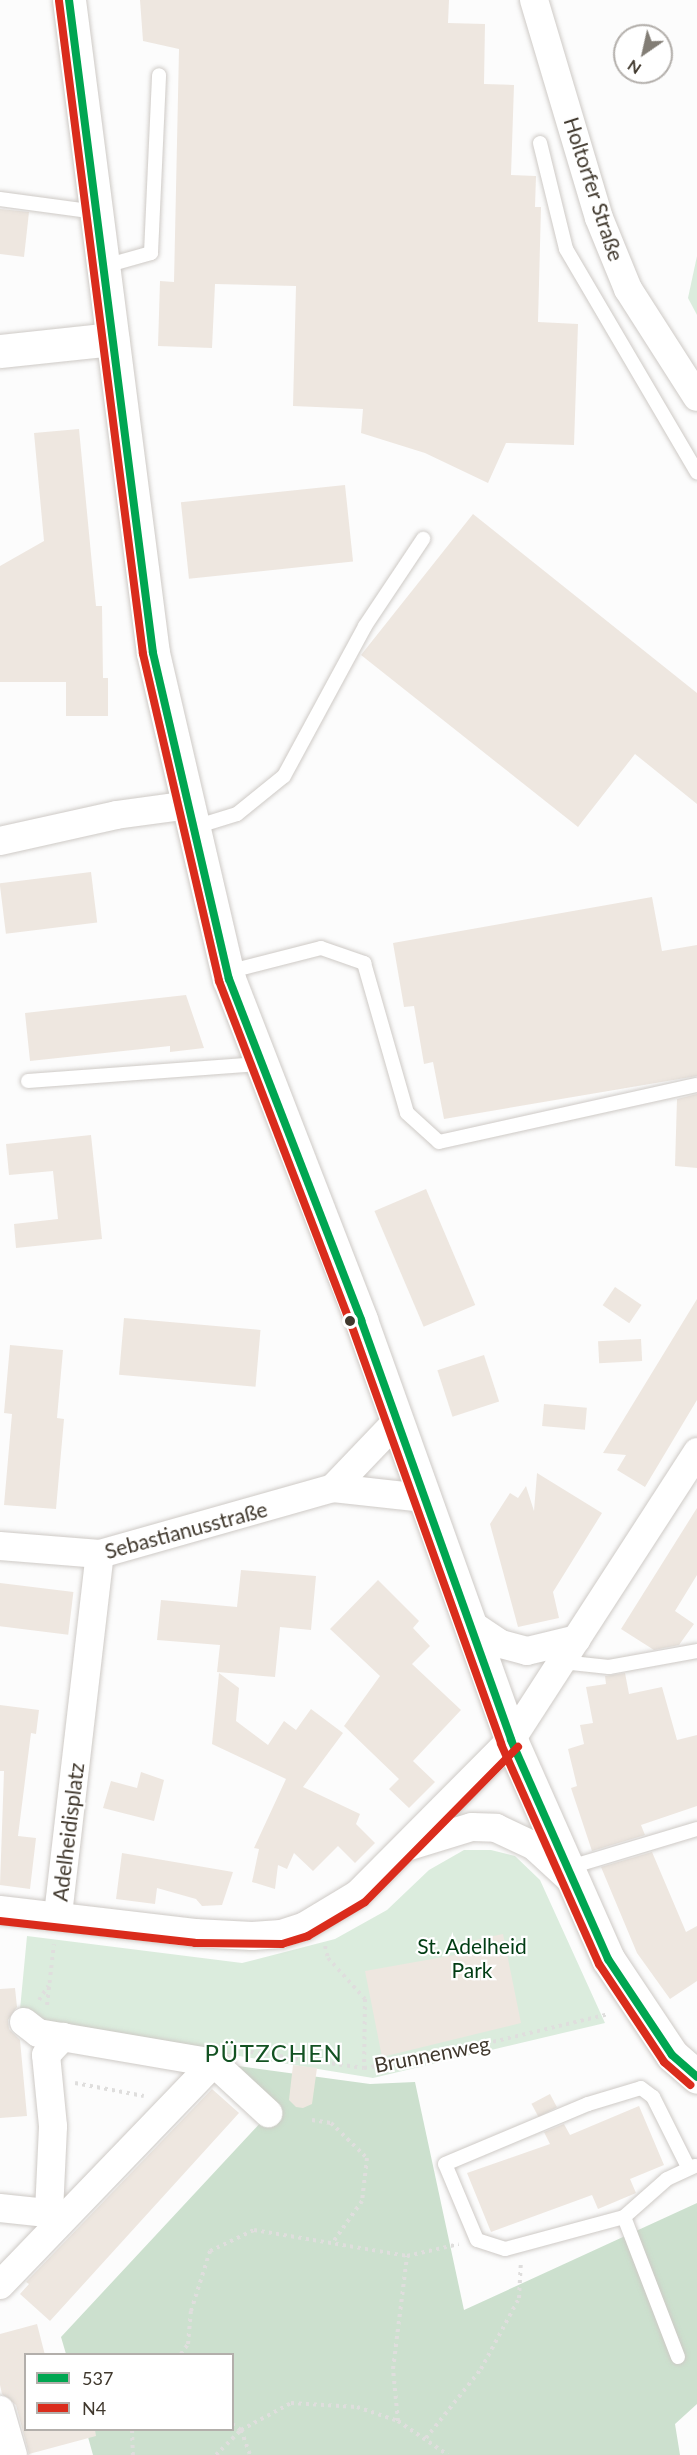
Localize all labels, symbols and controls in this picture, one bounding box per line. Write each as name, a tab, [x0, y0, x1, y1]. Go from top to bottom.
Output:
north arrow	[613, 24, 673, 84]
text: N	[623, 56, 644, 79]
street label: Holtorfer Straße	[559, 114, 629, 264]
unlabelled marker	[344, 1315, 356, 1327]
street label: Sebastianusstraße	[102, 1496, 270, 1564]
street label: Adelheidisplatz	[47, 1761, 89, 1903]
park label: St. Adelheid Park	[417, 1933, 527, 1983]
street label: Brunnenweg	[372, 2030, 492, 2078]
district label: PÜTZCHEN	[205, 2039, 343, 2067]
legend	[24, 2353, 234, 2431]
text: 537	[82, 2367, 113, 2389]
text: N4	[82, 2397, 106, 2419]

